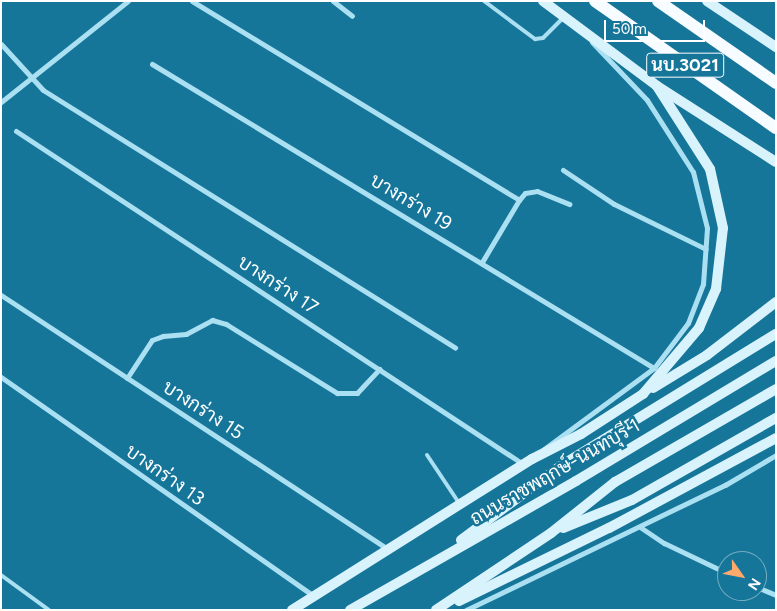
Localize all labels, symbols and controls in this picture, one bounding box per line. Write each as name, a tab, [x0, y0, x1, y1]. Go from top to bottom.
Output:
scale bar	[607, 10, 708, 42]
text: 50 m	[612, 20, 647, 38]
road number: นบ.3021	[645, 50, 725, 80]
street label: บางกร่าง 19	[366, 169, 456, 235]
street label: บางกร่าง 17	[234, 251, 322, 319]
street label: บางกร่าง 15	[158, 376, 248, 444]
street label: ถนนราชพฤกษ์-นนทบุรี 1	[466, 414, 644, 530]
street label: บางกร่าง 13	[121, 440, 209, 510]
north arrow	[717, 551, 767, 601]
text: N	[744, 575, 764, 593]

